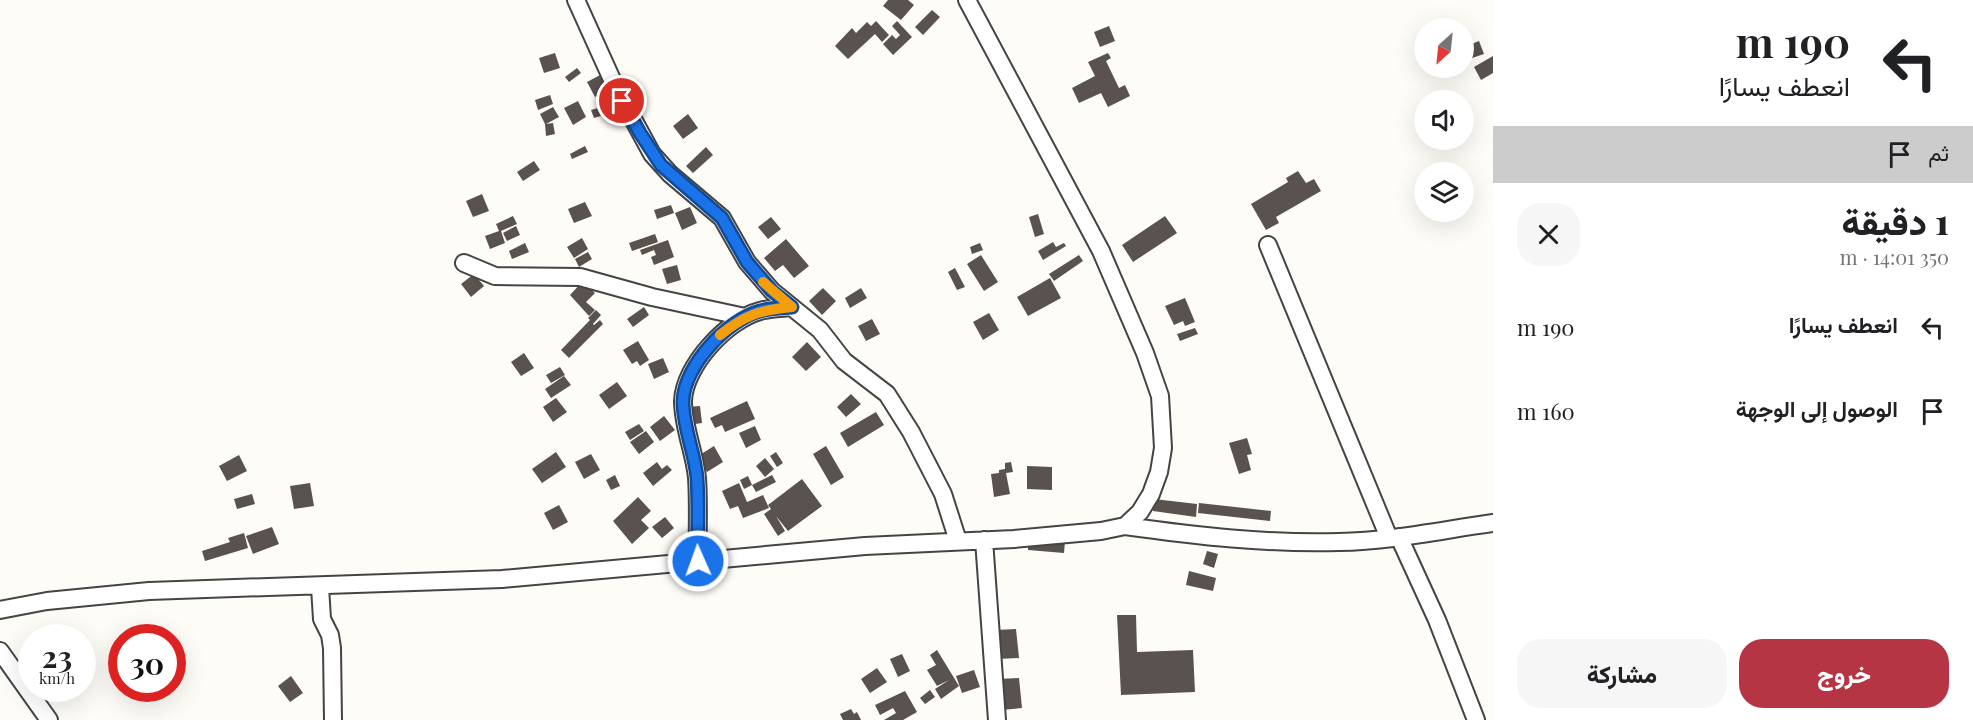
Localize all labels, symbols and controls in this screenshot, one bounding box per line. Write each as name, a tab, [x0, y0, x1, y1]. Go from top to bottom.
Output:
text: 190 m	[1736, 13, 1850, 69]
north arrow	[1414, 18, 1474, 78]
map controls	[1414, 18, 1474, 222]
icon: left	[1871, 24, 1949, 102]
text: انعطف يسارًا	[1719, 67, 1850, 103]
pin	[596, 75, 647, 126]
icon: arrive	[605, 84, 638, 117]
button: sound	[1414, 90, 1474, 150]
text: ثم	[1928, 137, 1949, 167]
icon: arrive	[1883, 138, 1916, 171]
button: layers	[1414, 162, 1474, 222]
text: 1 دقيقة	[1842, 196, 1949, 244]
button: close	[1517, 203, 1580, 266]
text: 350 m · 14:01	[1840, 243, 1949, 270]
text: انعطف يسارًا	[1789, 309, 1898, 339]
icon: left	[1916, 311, 1949, 344]
text: 190 m	[1517, 312, 1575, 342]
text: الوصول إلى الوجهة	[1736, 393, 1898, 423]
icon: arrive	[1916, 395, 1949, 428]
text: 160 m	[1517, 396, 1575, 426]
position arrow	[666, 529, 730, 593]
speed limit sign: 30	[108, 624, 186, 702]
text: 23	[42, 636, 72, 676]
button: مشاركة	[1517, 639, 1727, 708]
button: خروج	[1739, 639, 1949, 708]
text: km/h	[39, 668, 75, 688]

